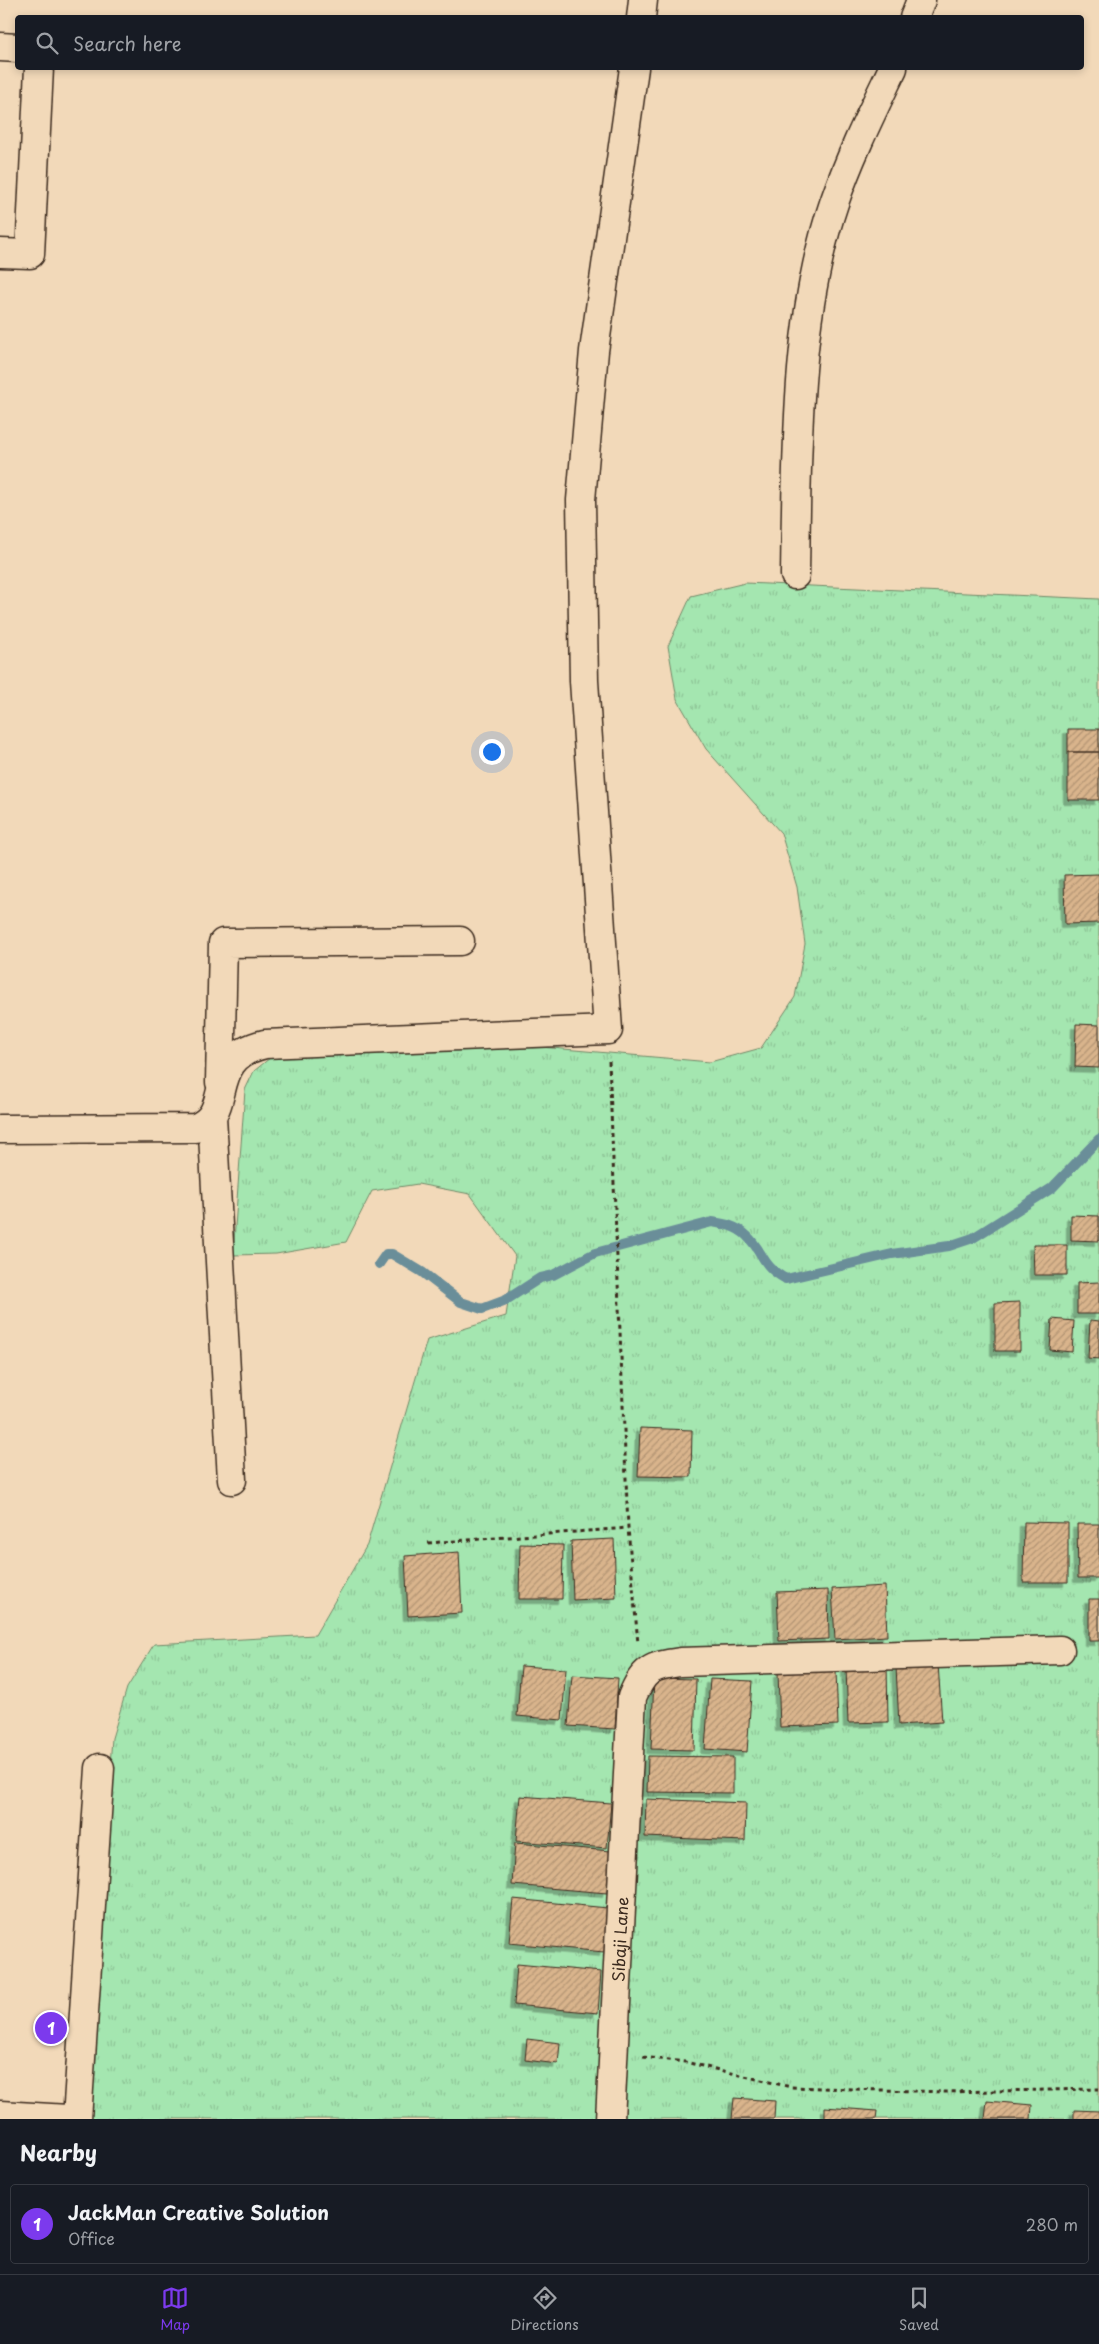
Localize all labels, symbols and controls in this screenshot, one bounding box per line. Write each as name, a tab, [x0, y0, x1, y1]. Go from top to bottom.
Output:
search box	[15, 15, 1084, 70]
icon: search	[33, 29, 61, 57]
text: Search here	[73, 29, 182, 57]
your location	[479, 739, 505, 765]
street label: Sibaji Lane	[605, 1896, 634, 1982]
pin: 1	[35, 2009, 67, 2047]
text: Nearby	[20, 2136, 97, 2168]
text: JackMan Creative Solution	[68, 2198, 329, 2226]
text: 1	[33, 2212, 41, 2236]
text: 280 m	[1026, 2212, 1078, 2236]
text: Office	[68, 2226, 115, 2250]
tab: Map	[160, 2284, 190, 2335]
tab: Directions	[511, 2284, 579, 2335]
tab: Saved	[899, 2284, 939, 2335]

